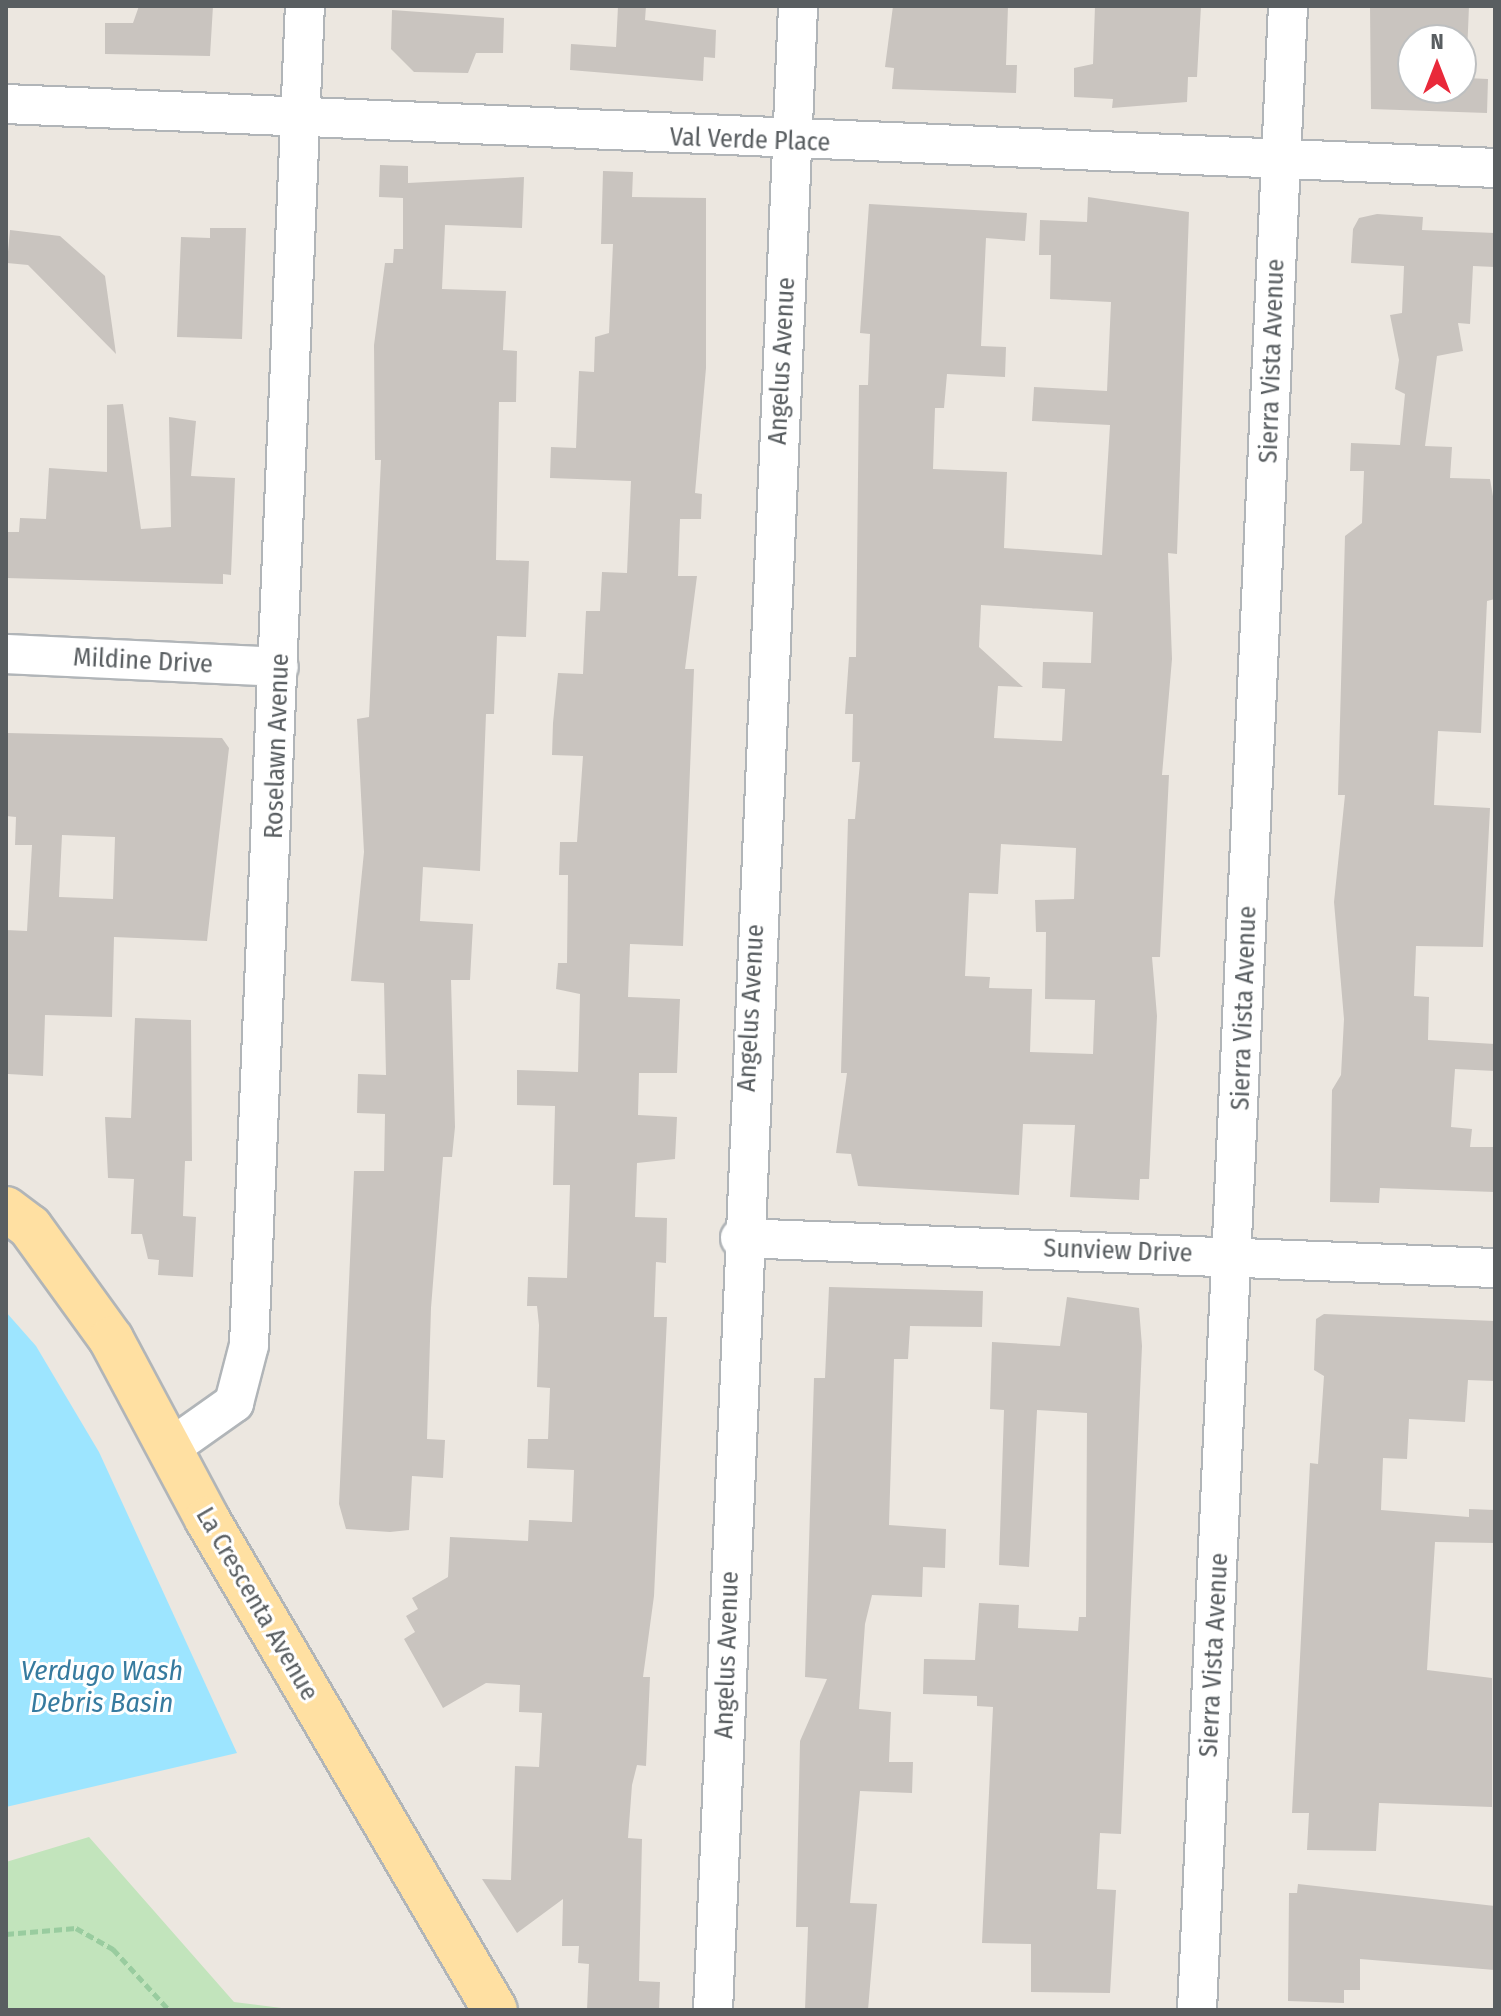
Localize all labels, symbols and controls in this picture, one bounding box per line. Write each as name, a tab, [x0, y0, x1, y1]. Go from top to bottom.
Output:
north arrow	[1397, 24, 1477, 104]
text: N	[1430, 28, 1444, 55]
street label: Val Verde Place	[669, 122, 831, 158]
street label: Sierra Vista Avenue	[1253, 258, 1291, 464]
street label: Angelus Avenue	[762, 276, 802, 446]
street label: Mildine Drive	[72, 642, 214, 680]
street label: Roselawn Avenue	[258, 653, 296, 839]
street label: Sierra Vista Avenue	[1225, 905, 1263, 1111]
street label: Angelus Avenue	[731, 923, 771, 1093]
street label: Sunview Drive	[1043, 1233, 1193, 1269]
street label: La Crescenta Avenue	[189, 1502, 325, 1706]
street label: Sierra Vista Avenue	[1193, 1552, 1235, 1758]
street label: Angelus Avenue	[708, 1571, 746, 1739]
water label: Verdugo Wash Debris Basin	[21, 1654, 183, 1720]

